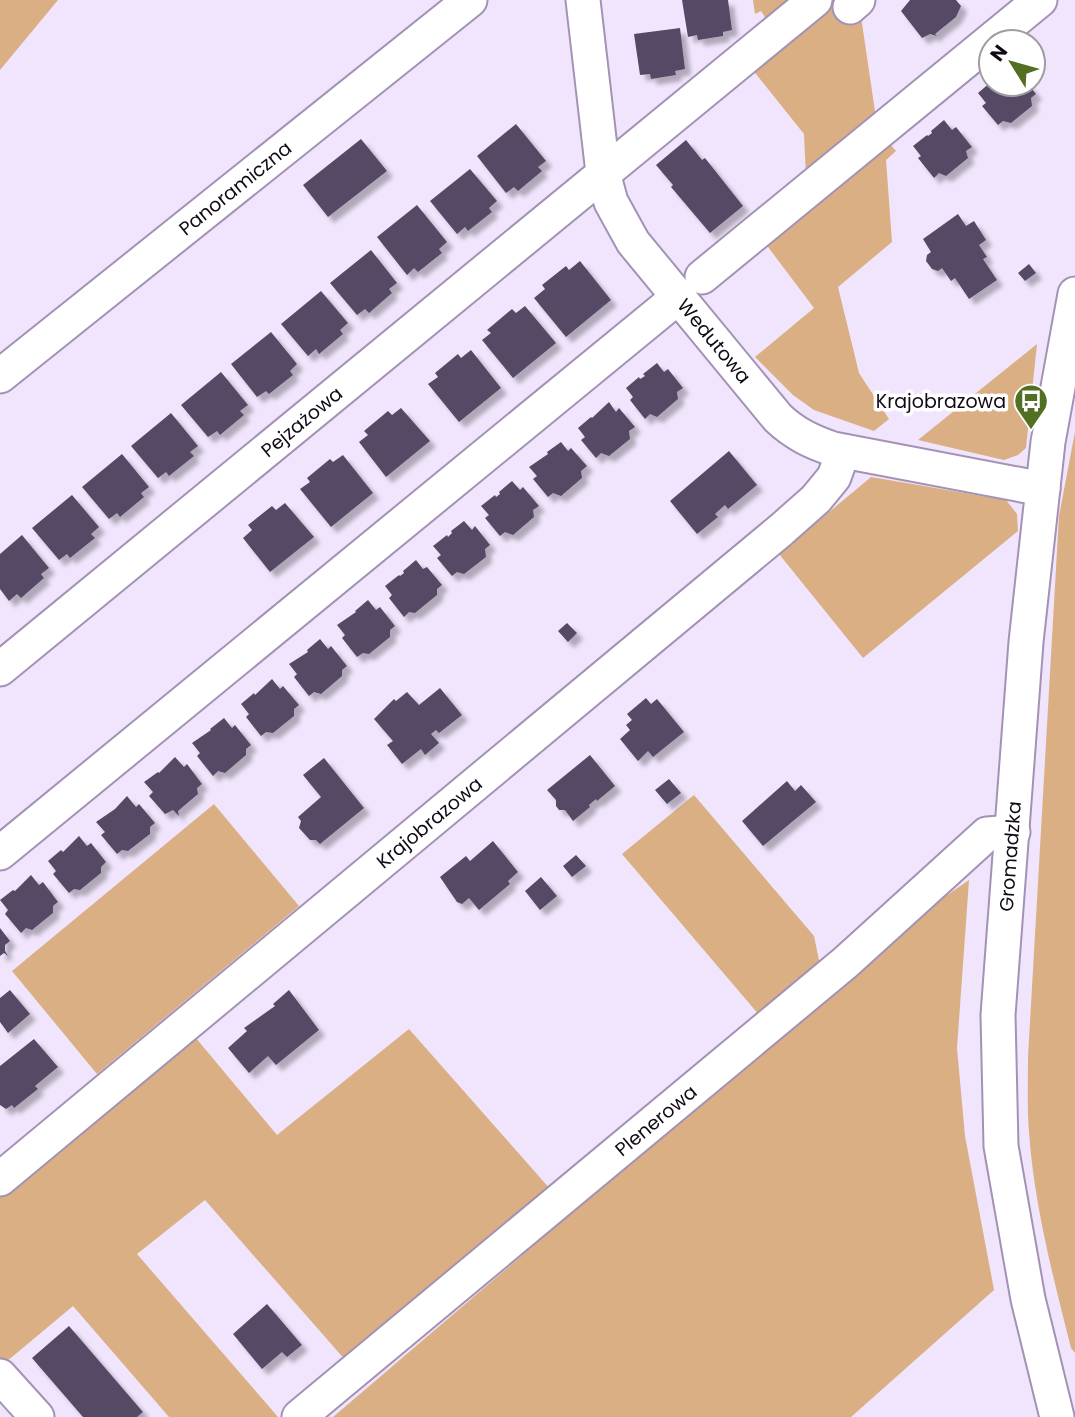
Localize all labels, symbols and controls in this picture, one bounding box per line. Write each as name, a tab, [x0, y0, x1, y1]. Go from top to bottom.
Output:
north arrow	[977, 28, 1047, 98]
text: N	[984, 39, 1014, 67]
street label: Panoramiczna	[173, 135, 298, 242]
street label: Wedutowa	[671, 293, 757, 389]
street label: Pejzażowa	[255, 380, 348, 464]
bus stop icon: Krajobrazowa	[1012, 382, 1050, 431]
place label: Krajobrazowa	[876, 388, 1006, 415]
street label: Krajobrazowa	[371, 771, 488, 875]
street label: Gromadzka	[993, 800, 1028, 913]
street label: Plenerowa	[609, 1079, 703, 1163]

